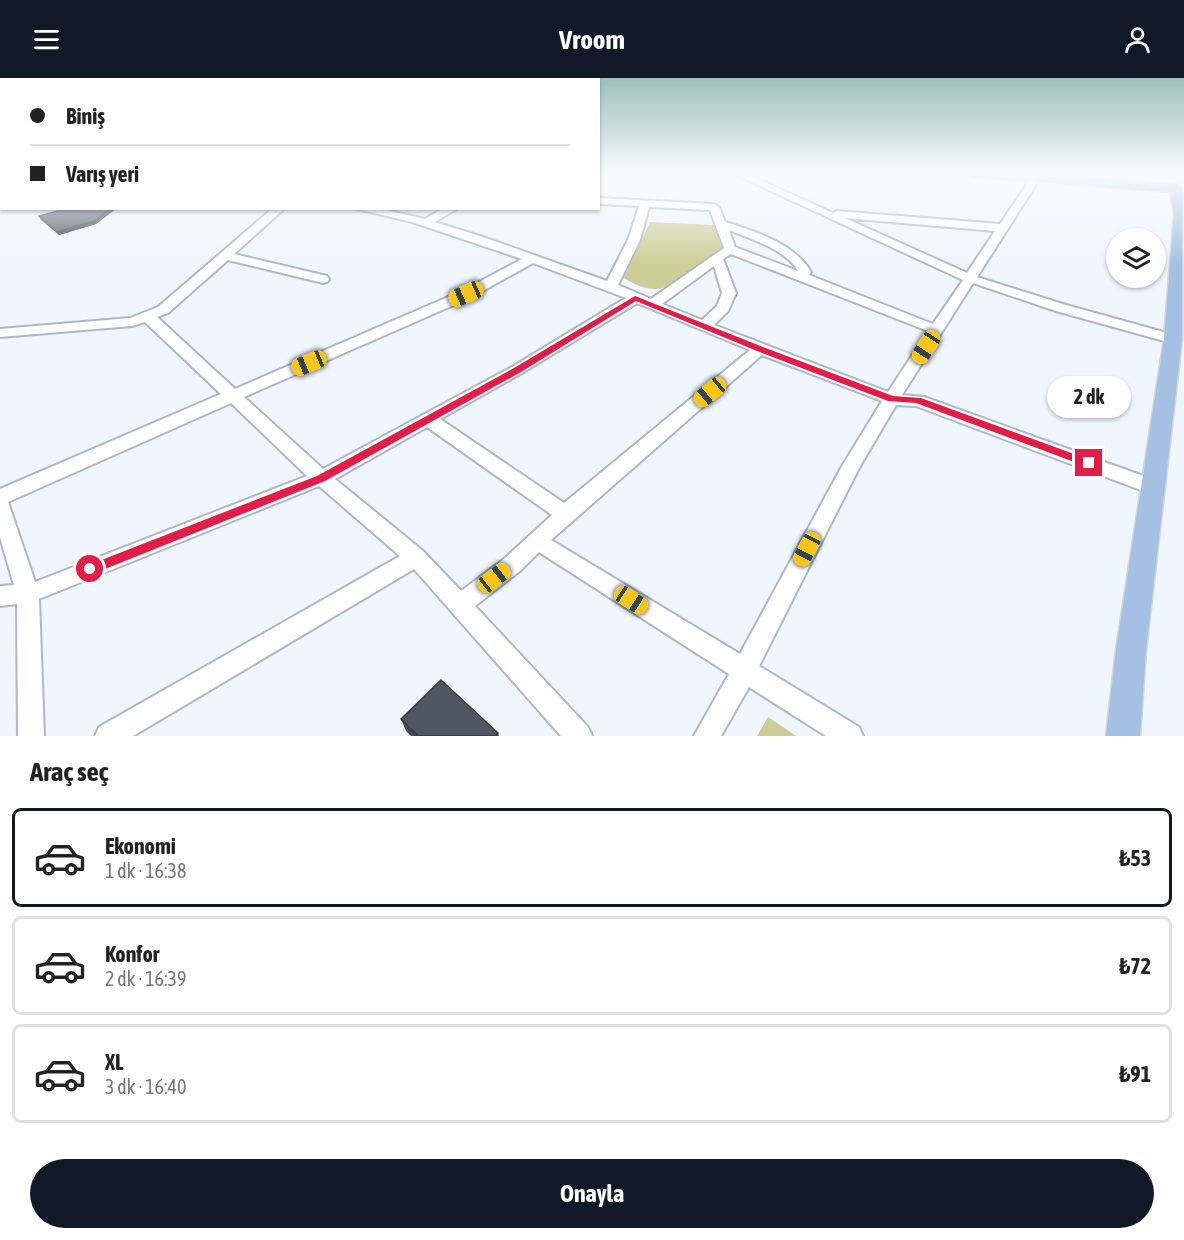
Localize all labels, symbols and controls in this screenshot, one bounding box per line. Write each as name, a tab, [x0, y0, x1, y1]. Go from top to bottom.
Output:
icon: menu	[30, 23, 63, 56]
icon: person	[1121, 23, 1154, 56]
text: Vroom	[559, 24, 625, 55]
text: Biniş	[66, 103, 105, 129]
text: Varış yeri	[66, 161, 139, 187]
map controls	[1106, 228, 1166, 288]
button: layers	[1106, 228, 1166, 288]
car	[446, 278, 486, 310]
car	[909, 327, 943, 367]
car	[289, 348, 329, 378]
car	[690, 374, 730, 410]
callout: 2 dk	[1047, 376, 1131, 418]
text: 2 dk	[1074, 385, 1104, 408]
route end	[1075, 449, 1102, 476]
car	[791, 529, 823, 569]
route start	[76, 555, 103, 582]
car	[474, 560, 514, 596]
car	[611, 583, 651, 617]
text: Araç seç	[30, 756, 109, 787]
icon: car	[33, 831, 87, 885]
text: Ekonomi	[105, 833, 176, 859]
text: ₺53	[1119, 845, 1151, 871]
text: 1 dk · 16:38	[105, 859, 186, 882]
icon: car	[33, 939, 87, 993]
text: Konfor	[105, 941, 159, 967]
text: ₺72	[1119, 953, 1151, 979]
text: 2 dk · 16:39	[105, 967, 186, 990]
icon: car	[33, 1047, 87, 1101]
text: XL	[105, 1049, 123, 1075]
text: ₺91	[1119, 1061, 1151, 1087]
text: 3 dk · 16:40	[105, 1075, 186, 1098]
button: Onayla	[30, 1159, 1154, 1228]

